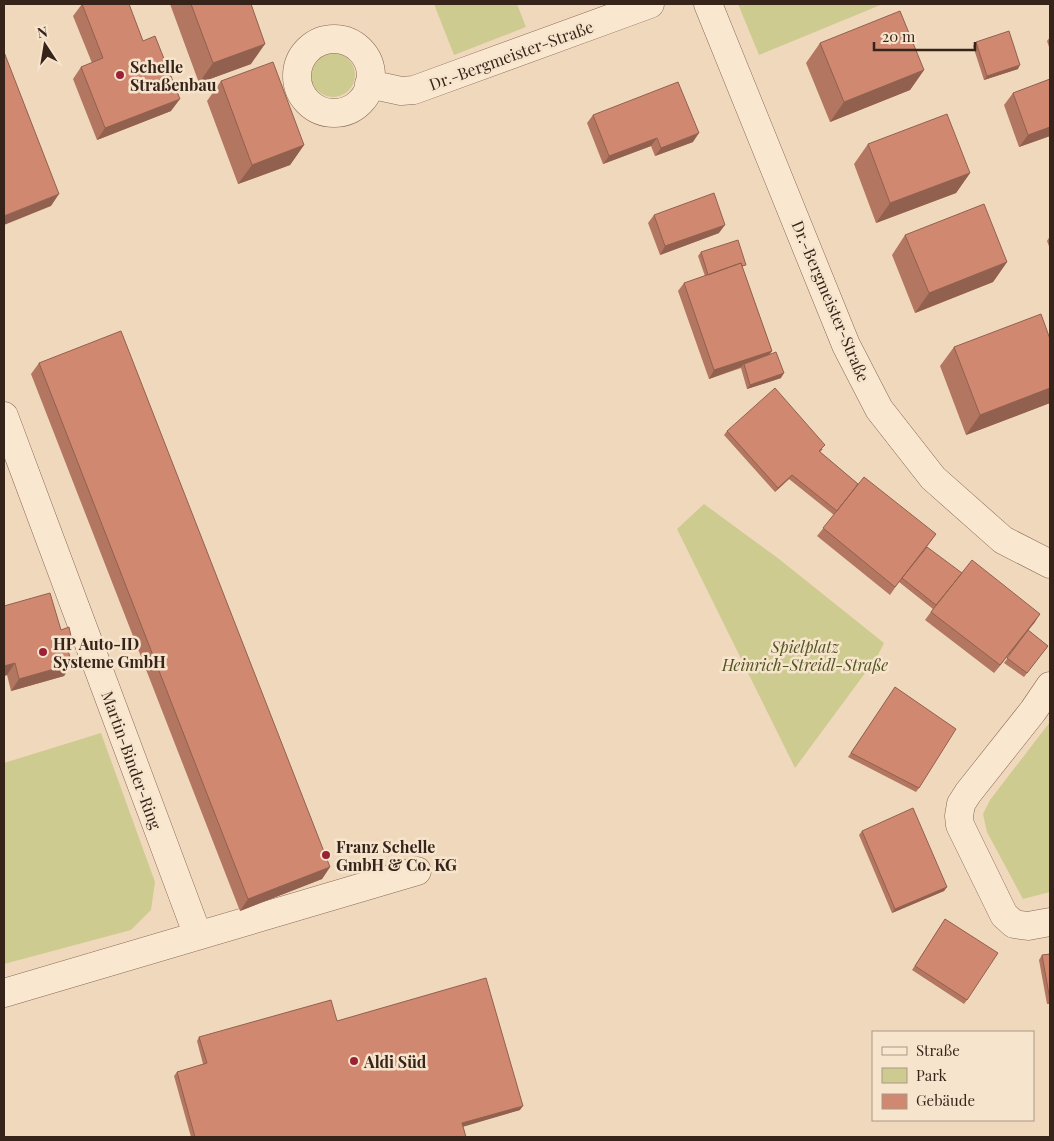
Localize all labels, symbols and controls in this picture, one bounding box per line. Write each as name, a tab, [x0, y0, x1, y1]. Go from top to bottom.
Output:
street label: Dr.-Bergmeister-Straße	[426, 16, 596, 94]
north arrow	[20, 20, 70, 70]
scale bar	[874, 20, 975, 52]
text: N	[35, 21, 49, 42]
text: 20 m	[882, 26, 916, 46]
place label: Schelle Straßenbau	[130, 56, 217, 95]
marker: Schelle Straßenbau	[114, 69, 126, 81]
street label: Dr.-Bergmeister-Straße	[788, 217, 874, 385]
place label: HP Auto-ID Systeme GmbH	[53, 633, 166, 672]
park label: Spielplatz Heinrich-Streidl-Straße	[721, 636, 888, 675]
marker: HP Auto-ID Systeme GmbH	[37, 646, 49, 658]
street label: Martin-Binder-Ring	[97, 688, 167, 833]
place label: Franz Schelle GmbH & Co. KG	[336, 836, 457, 875]
marker: Franz Schelle GmbH & Co. KG	[320, 849, 332, 861]
legend	[872, 1031, 1034, 1121]
text: Straße	[916, 1040, 960, 1060]
place label: Aldi Süd	[363, 1051, 427, 1072]
marker: Aldi Süd	[348, 1055, 360, 1067]
text: Park	[916, 1065, 948, 1085]
text: Gebäude	[916, 1090, 975, 1110]

